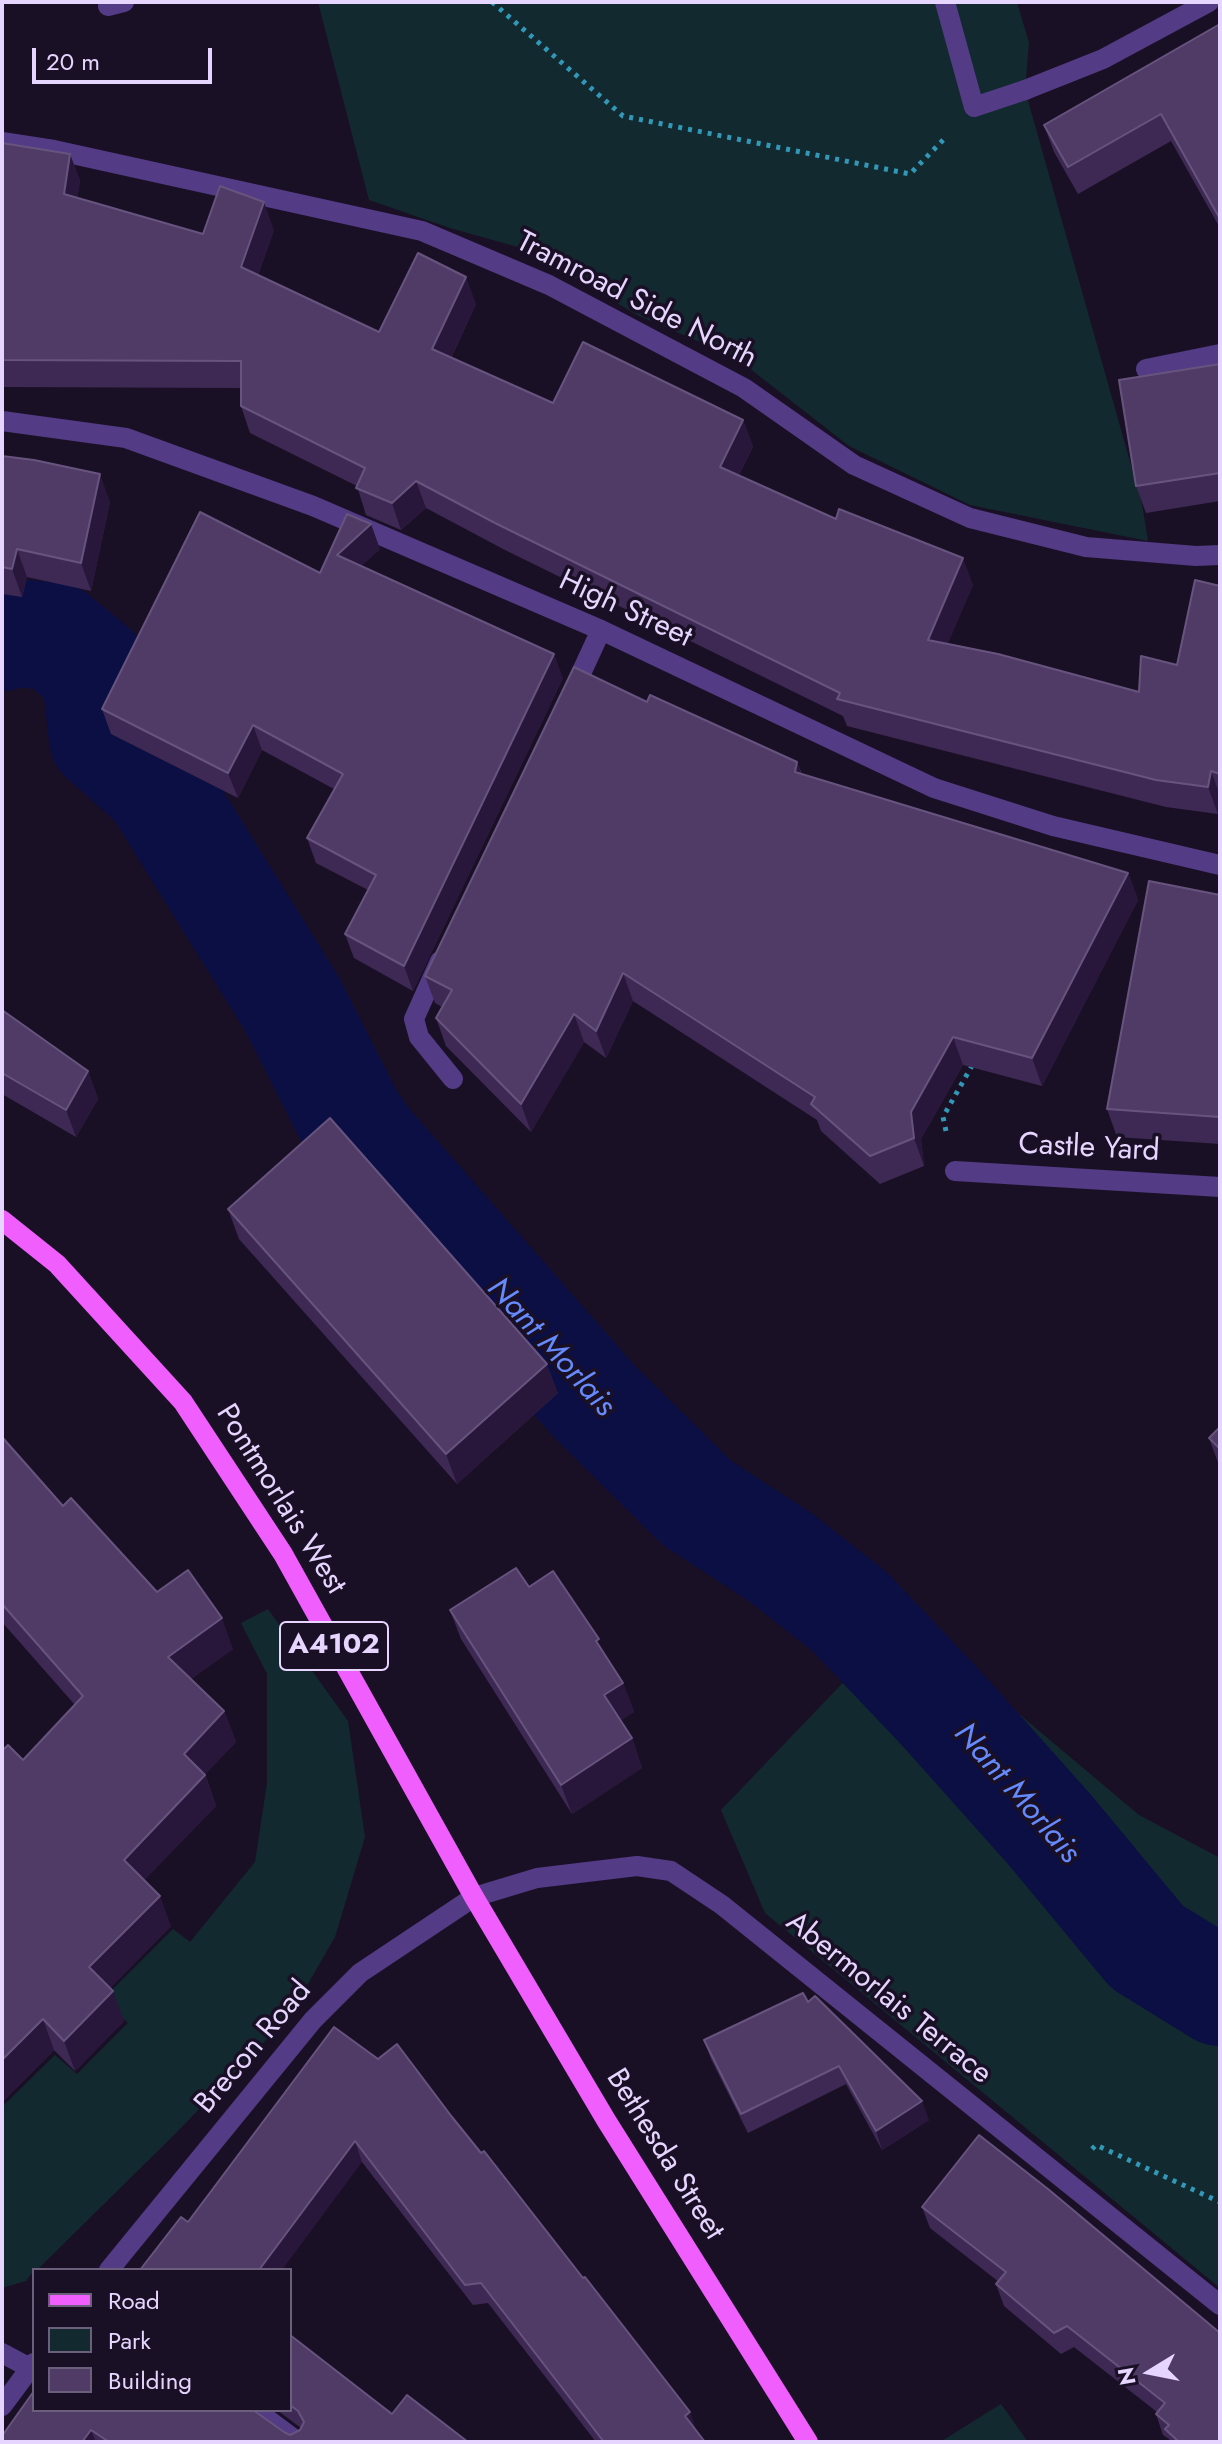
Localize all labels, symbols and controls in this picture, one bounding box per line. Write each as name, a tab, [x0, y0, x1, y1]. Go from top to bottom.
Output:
scale bar	[36, 32, 216, 82]
text: 20 m	[46, 44, 100, 79]
street label: Tramroad Side North	[510, 225, 762, 377]
street label: High Street	[553, 564, 697, 656]
street label: Castle Yard	[1018, 1127, 1160, 1171]
water label: Nant Morlais	[478, 1271, 622, 1425]
street label: Pontmorlais West	[207, 1398, 353, 1602]
road number: A4102	[280, 1622, 388, 1670]
water label: Nant Morlais	[945, 1716, 1087, 1872]
street label: Abermorlais Terrace	[778, 1905, 998, 2093]
street label: Brecon Road	[188, 1974, 320, 2122]
street label: Bethesda Street	[597, 2063, 731, 2247]
legend	[32, 2268, 292, 2412]
text: Road	[108, 2283, 160, 2318]
text: Park	[108, 2323, 151, 2358]
north arrow	[1110, 2332, 1190, 2412]
text: Building	[108, 2363, 192, 2398]
text: N	[1109, 2365, 1144, 2388]

